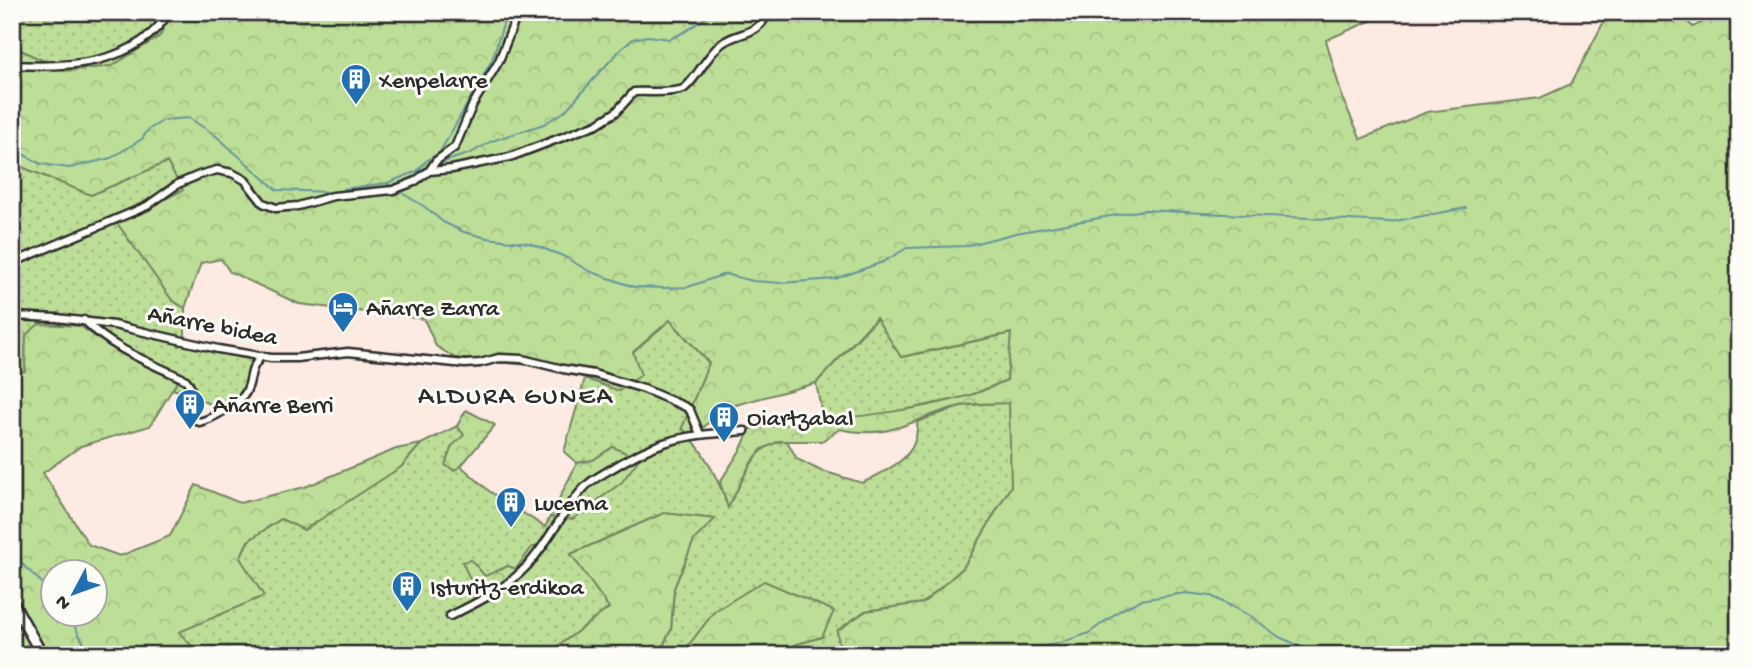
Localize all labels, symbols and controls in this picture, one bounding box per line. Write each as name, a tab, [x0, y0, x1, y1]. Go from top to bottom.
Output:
building icon: Xenpelarre	[339, 62, 373, 106]
place label: Xenpelarre	[378, 68, 488, 97]
hotel icon: Añarre Zarra	[326, 290, 360, 334]
place label: Añarre Zarra	[366, 296, 500, 325]
street label: Añarre bidea	[145, 301, 280, 354]
district label: ALDURA GUNEA	[418, 383, 614, 414]
building icon: Añarre Berri	[173, 387, 207, 431]
place label: Añarre Berri	[213, 393, 334, 422]
building icon: Oiartzabal	[707, 400, 741, 444]
place label: Oiartzabal	[747, 406, 853, 435]
building icon: Lucerna	[494, 485, 528, 529]
place label: Lucerna	[534, 491, 608, 520]
north arrow	[38, 558, 108, 628]
building icon: Isturitz-erdikoa	[390, 569, 424, 613]
place label: Isturitz-erdikoa	[430, 575, 585, 604]
text: N	[51, 590, 77, 614]

